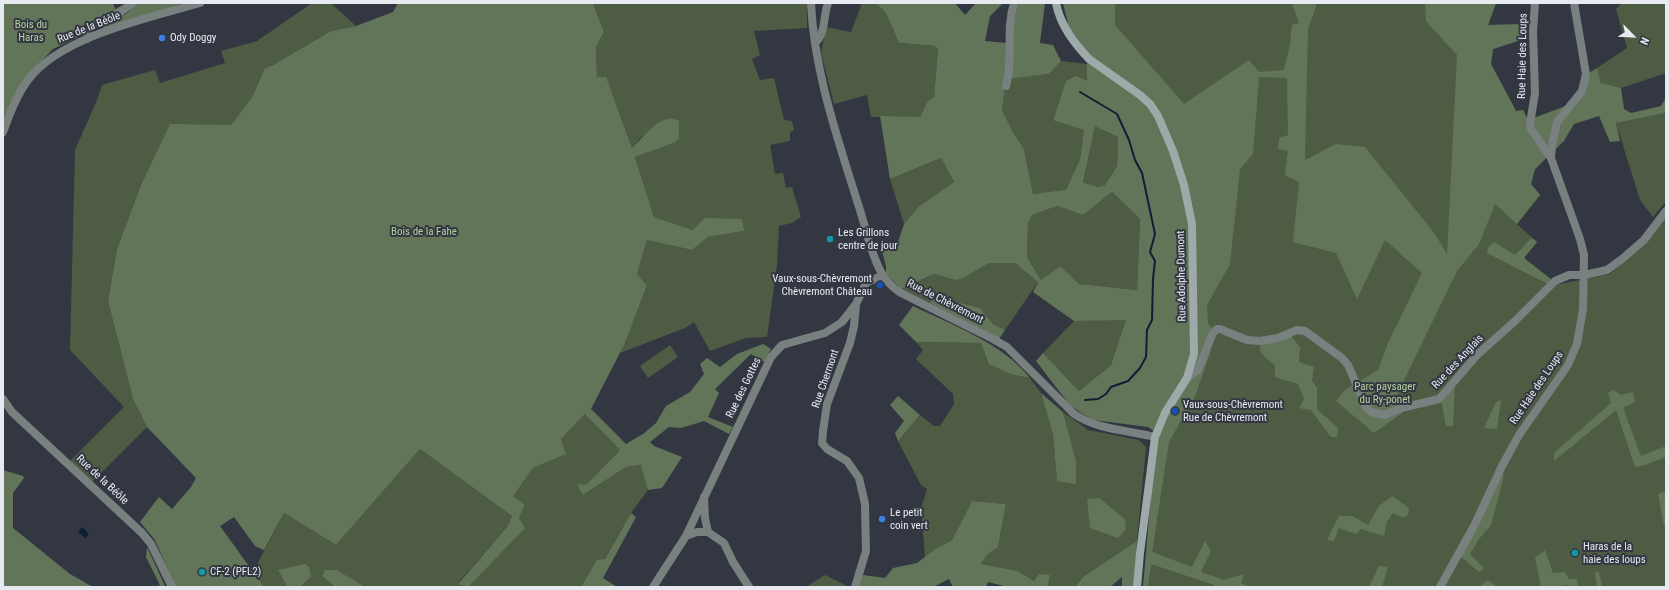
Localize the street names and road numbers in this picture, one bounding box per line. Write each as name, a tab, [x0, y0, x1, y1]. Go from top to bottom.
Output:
street label: Rue de la Béôle	[56, 9, 122, 47]
street label: Rue Haie des Loups	[1516, 13, 1530, 99]
street label: Rue Adolphe Dumont	[1175, 230, 1189, 322]
street label: Rue de Chèvremont	[905, 277, 985, 327]
street label: Rue des Anglais	[1430, 332, 1486, 392]
street label: Rue Chermont	[810, 348, 842, 410]
street label: Rue Haie des Loups	[1508, 349, 1566, 427]
street label: Rue des Gottes	[724, 356, 764, 420]
street label: Rue de la Béôle	[73, 452, 131, 508]

